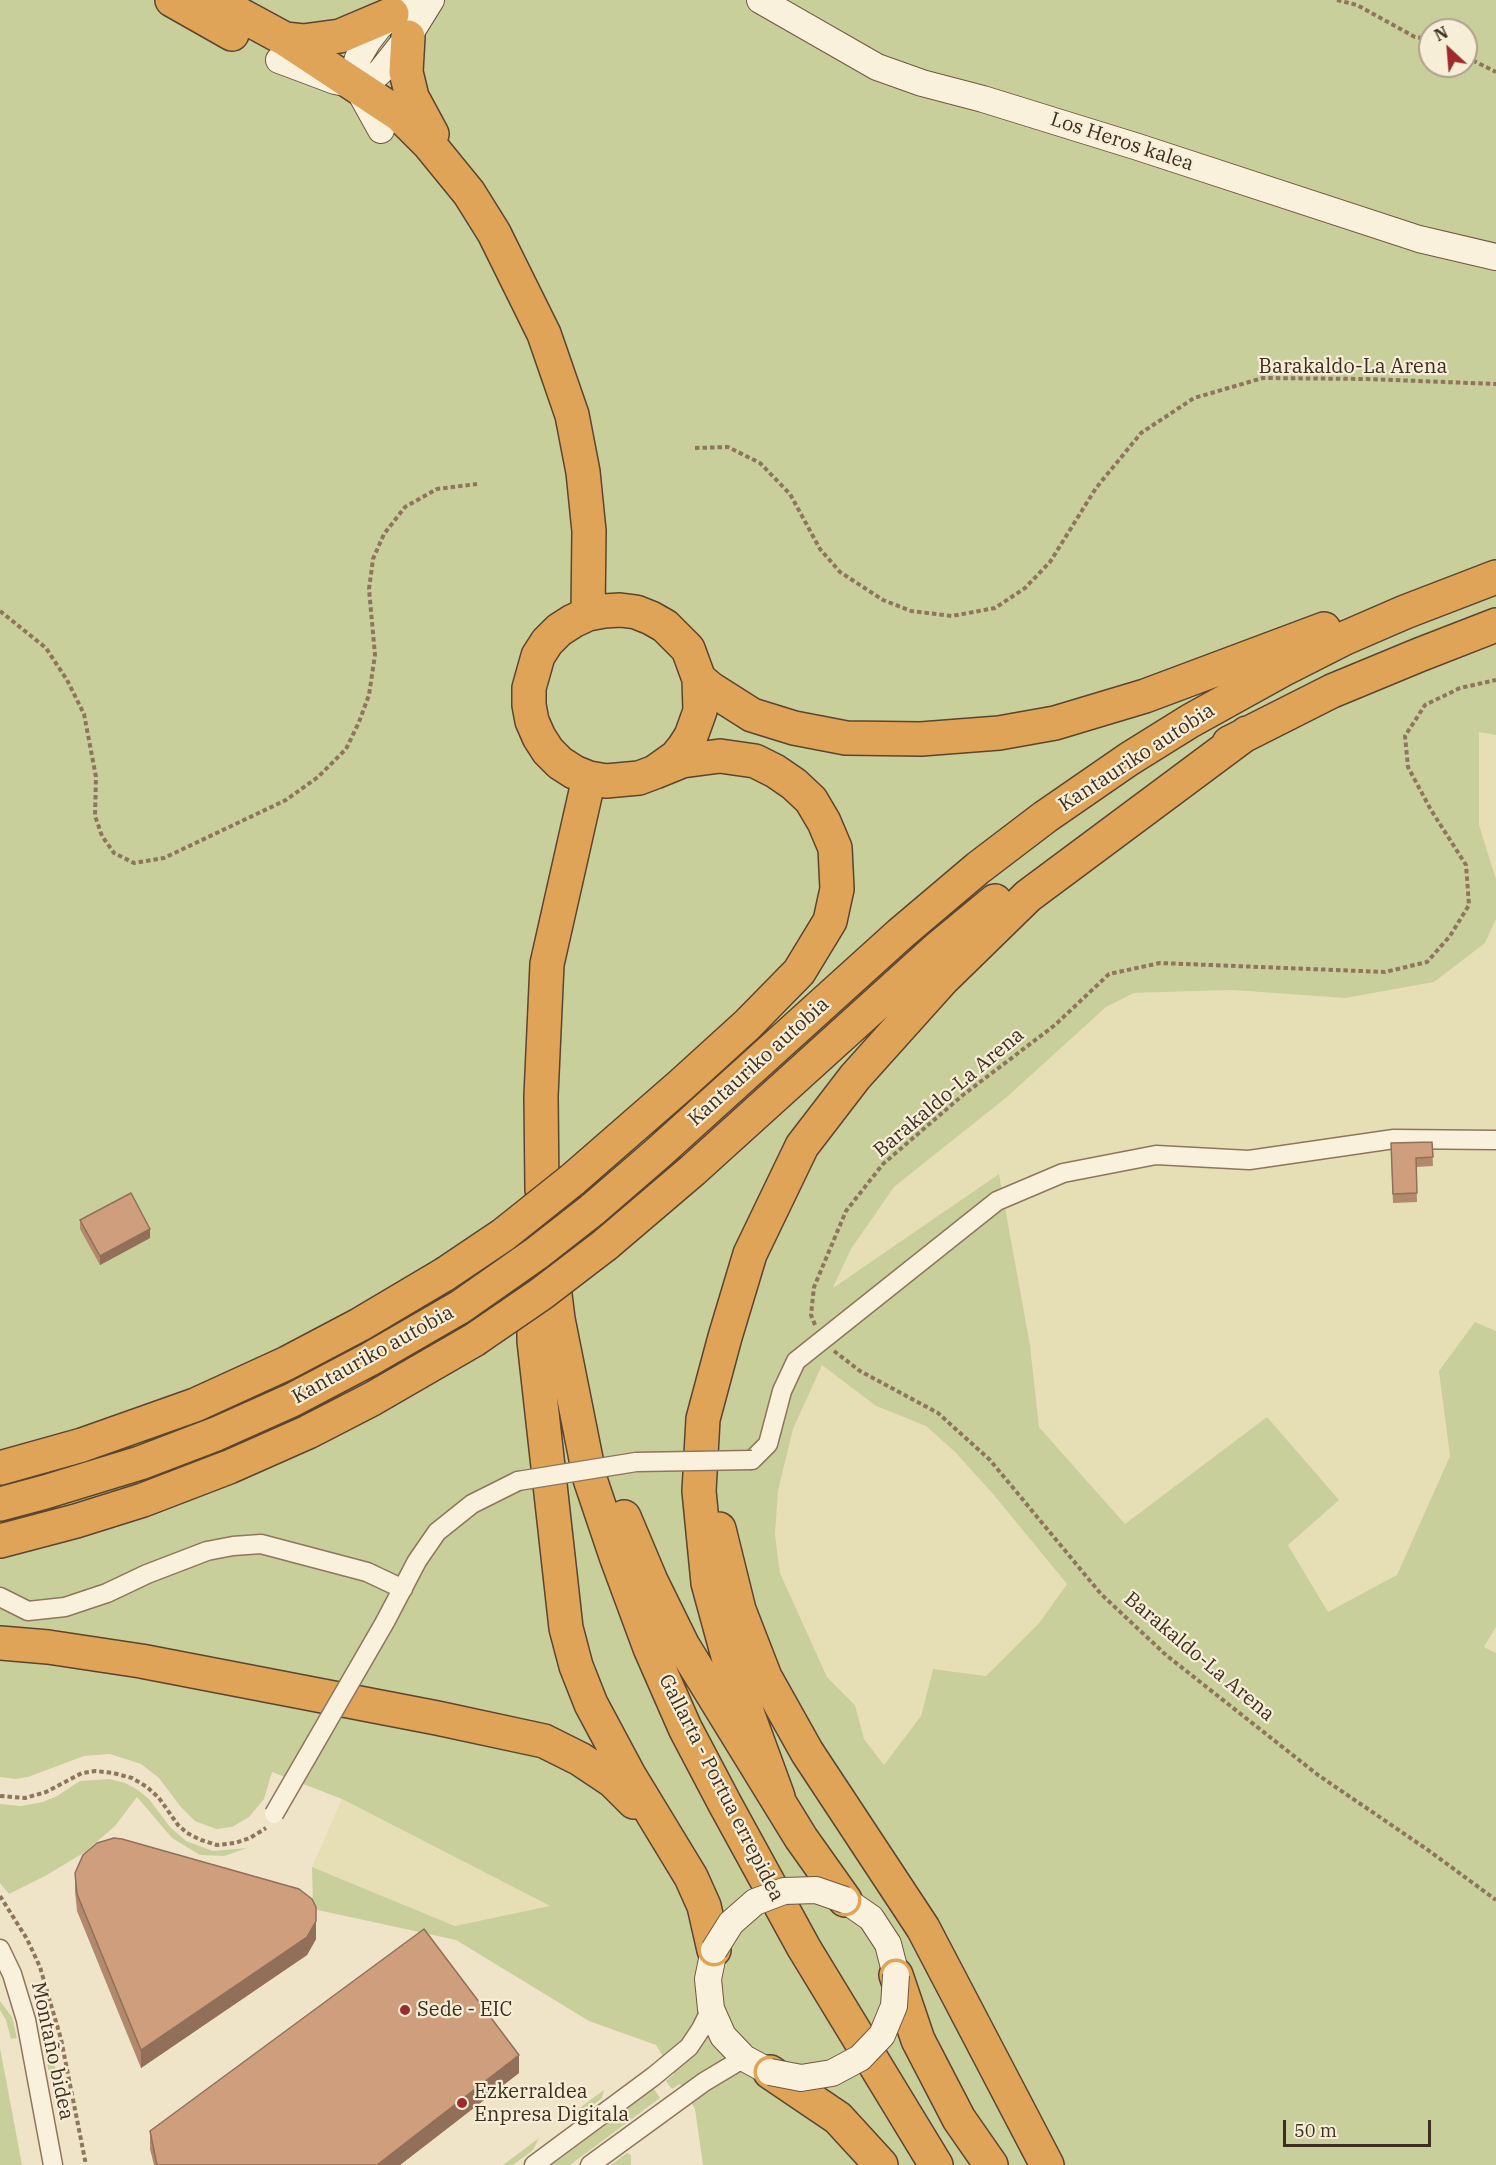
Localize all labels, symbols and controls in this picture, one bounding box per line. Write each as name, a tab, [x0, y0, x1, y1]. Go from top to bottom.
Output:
north arrow	[1418, 18, 1478, 78]
text: N	[1431, 22, 1451, 45]
street label: Los Heros kalea	[1047, 108, 1197, 176]
street label: Barakaldo-La Arena	[1259, 355, 1447, 379]
street label: Kantauriko autobia	[1055, 699, 1219, 817]
street label: Kantauriko autobia	[684, 993, 834, 1131]
street label: Barakaldo-La Arena	[869, 1023, 1029, 1163]
street label: Kantauriko autobia	[288, 1301, 458, 1409]
street label: Barakaldo-La Arena	[1119, 1587, 1279, 1727]
street label: Gallarta - Portua errepidea	[653, 1670, 789, 1906]
street label: Montaño bidea	[26, 1980, 78, 2122]
place label: Sede - EIC	[417, 1998, 512, 2022]
marker: Sede - EIC	[398, 2003, 412, 2017]
place label: Ezkerraldea Enpresa Digitala	[474, 2080, 629, 2127]
marker: Ezkerraldea Enpresa Digitala	[455, 2096, 469, 2110]
scale bar	[1286, 2108, 1434, 2146]
text: 50 m	[1294, 2119, 1337, 2142]

